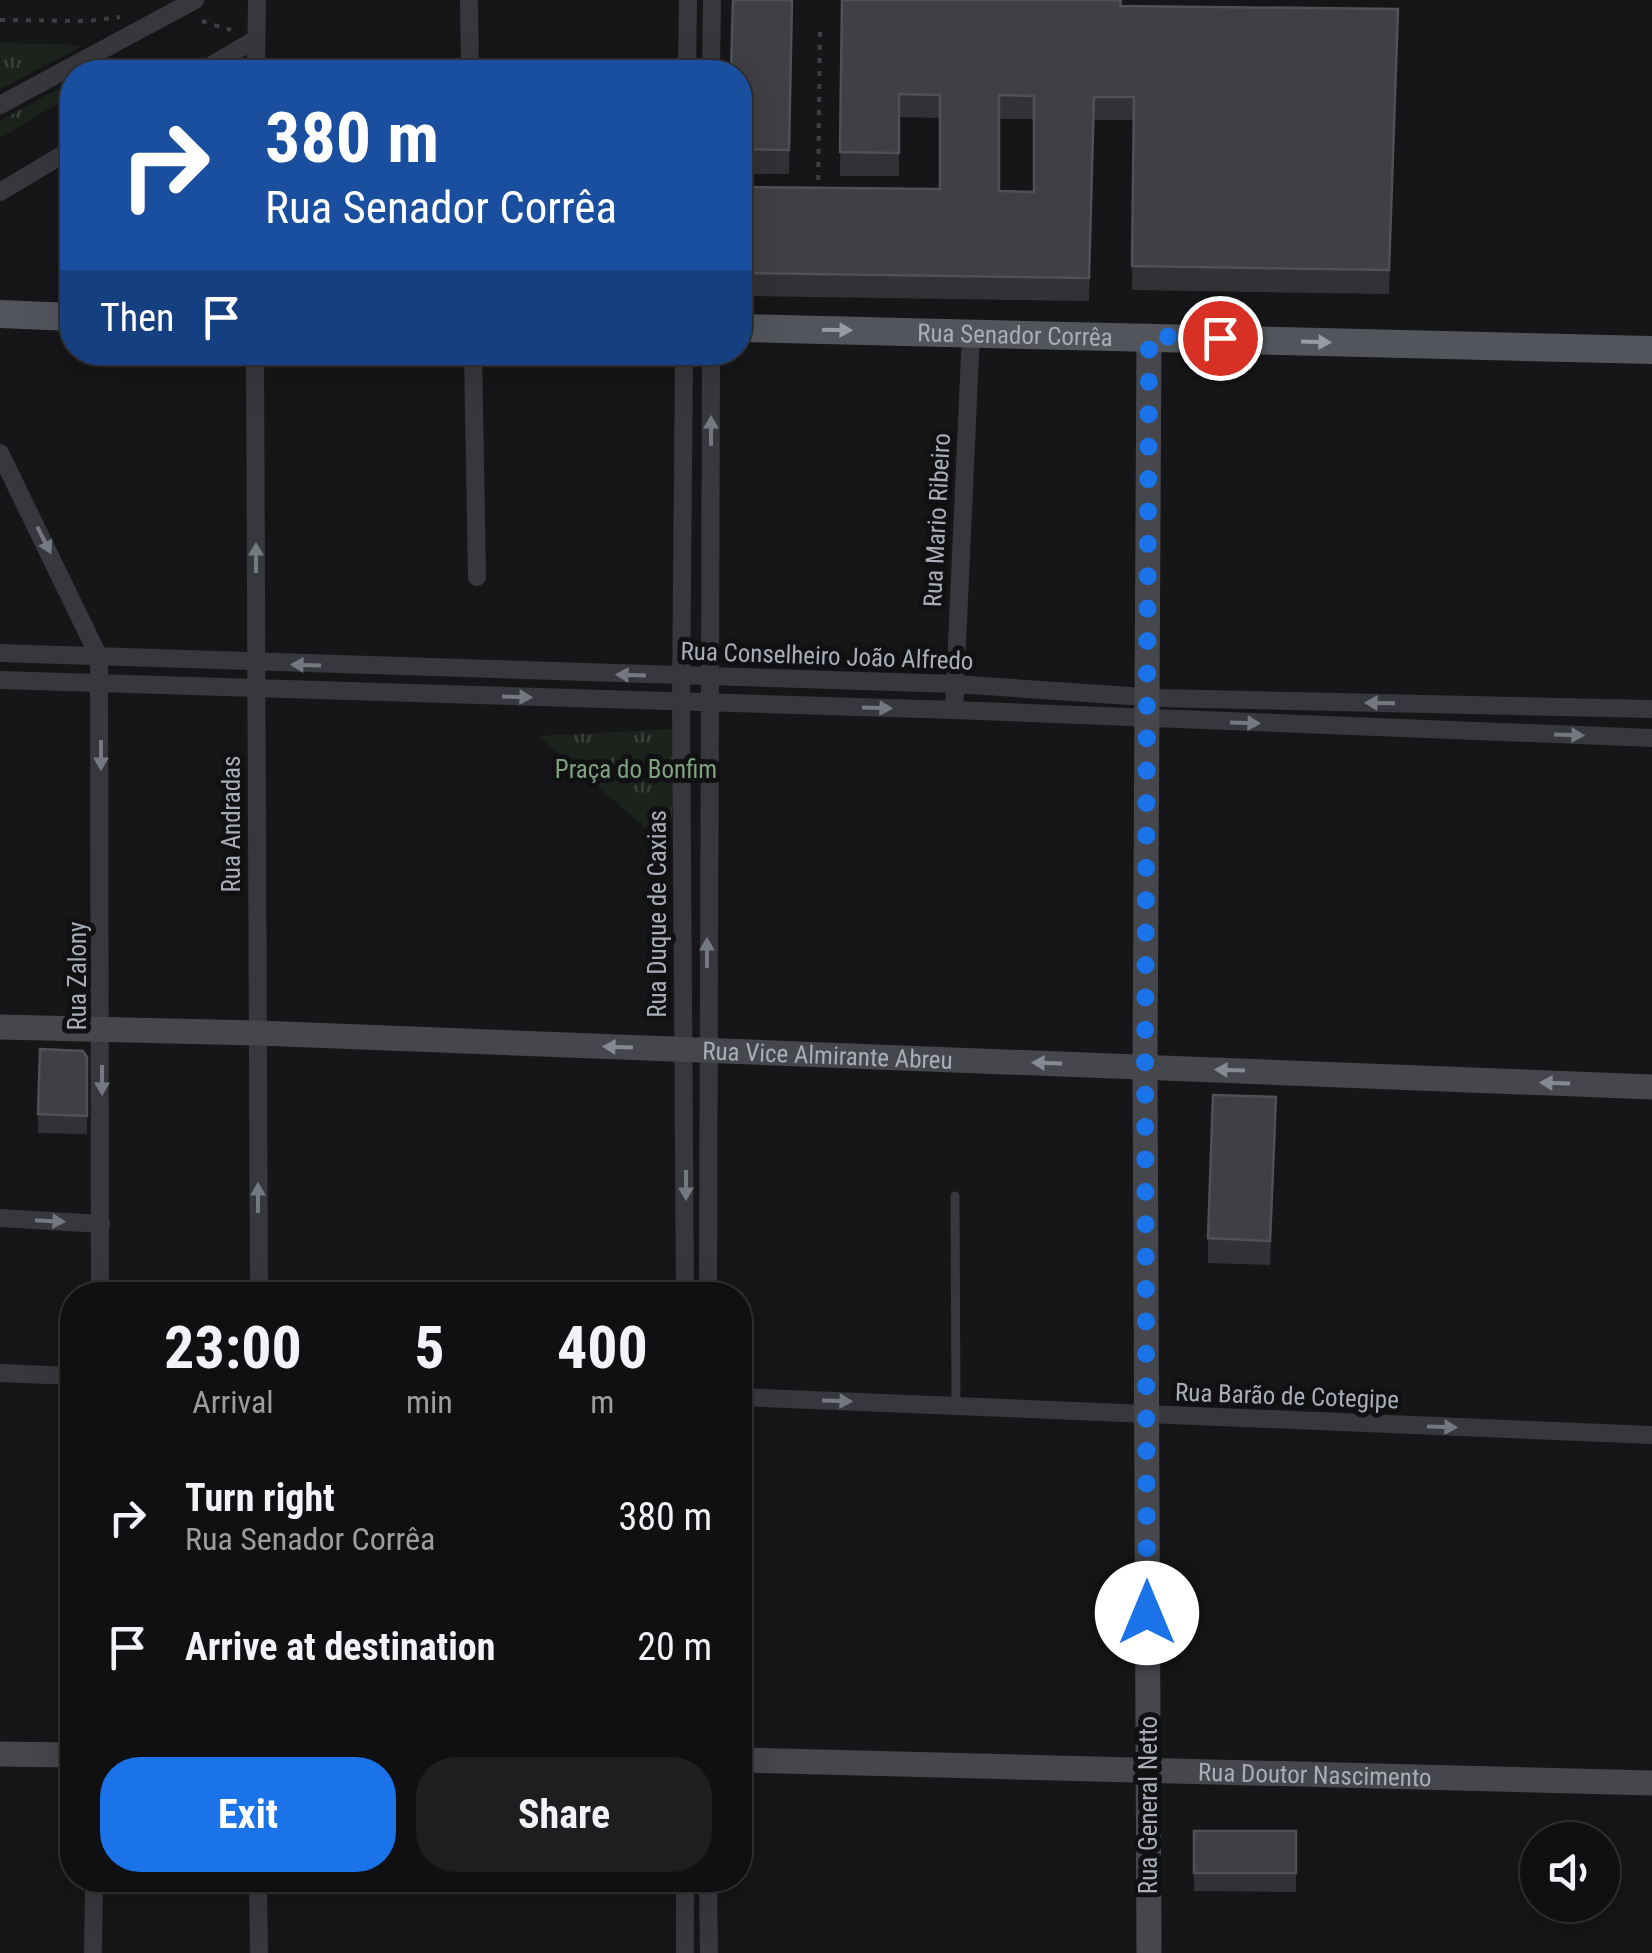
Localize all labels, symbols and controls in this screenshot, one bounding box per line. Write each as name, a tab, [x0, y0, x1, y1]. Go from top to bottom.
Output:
text: 380 m	[265, 97, 439, 179]
icon: right	[100, 100, 230, 230]
text: Rua Senador Corrêa	[265, 181, 617, 234]
icon: arrive	[194, 290, 249, 345]
text: Then	[100, 296, 174, 340]
pin	[1178, 296, 1263, 381]
icon: arrive	[1193, 311, 1248, 366]
street label: Rua Senador Corrêa	[917, 318, 1113, 351]
one-way arrow	[822, 323, 854, 339]
one-way arrow	[1301, 334, 1333, 350]
one-way arrow	[703, 415, 719, 447]
street label: Rua Mario Ribeiro	[918, 432, 956, 608]
one-way arrow	[35, 526, 52, 555]
one-way arrow	[248, 541, 264, 573]
street label: Rua Conselheiro João Alfredo	[680, 636, 974, 676]
one-way arrow	[290, 656, 322, 672]
one-way arrow	[615, 666, 647, 682]
one-way arrow	[502, 690, 534, 706]
one-way arrow	[1363, 694, 1395, 710]
one-way arrow	[862, 701, 894, 717]
one-way arrow	[1229, 715, 1261, 731]
one-way arrow	[1554, 727, 1586, 743]
one-way arrow	[93, 739, 109, 771]
park label: Praça do Bonfim	[555, 755, 717, 784]
street label: Rua Andradas	[217, 756, 246, 892]
street label: Rua Duque de Caxias	[643, 810, 672, 1018]
street label: Rua Zalony	[63, 922, 92, 1030]
one-way arrow	[699, 936, 715, 968]
street label: Rua Vice Almirante Abreu	[702, 1036, 953, 1074]
one-way arrow	[601, 1039, 633, 1055]
one-way arrow	[1031, 1054, 1063, 1070]
one-way arrow	[1213, 1062, 1245, 1078]
one-way arrow	[94, 1064, 110, 1096]
one-way arrow	[1538, 1074, 1570, 1090]
one-way arrow	[678, 1170, 694, 1202]
one-way arrow	[250, 1181, 266, 1213]
one-way arrow	[35, 1213, 67, 1229]
text: 23:00	[164, 1312, 302, 1383]
text: 5	[414, 1312, 445, 1383]
text: 400	[557, 1312, 648, 1383]
street label: Rua Barão de Cotegipe	[1175, 1378, 1399, 1414]
text: Arrival	[192, 1383, 274, 1421]
text: min	[406, 1383, 453, 1421]
text: m	[590, 1383, 614, 1421]
one-way arrow	[822, 1393, 854, 1409]
one-way arrow	[1426, 1419, 1458, 1435]
text: Turn right	[185, 1476, 335, 1520]
icon: right	[100, 1490, 155, 1545]
text: 380 m	[618, 1495, 712, 1539]
text: Rua Senador Corrêa	[185, 1520, 435, 1558]
position arrow	[1095, 1561, 1199, 1665]
icon: arrive	[100, 1620, 155, 1675]
text: Arrive at destination	[185, 1625, 495, 1669]
text: 20 m	[637, 1625, 712, 1669]
street label: Rua General Netto	[1134, 1716, 1163, 1894]
button: Exit	[100, 1757, 396, 1872]
button: Share	[416, 1757, 712, 1872]
street label: Rua Doutor Nascimento	[1198, 1757, 1432, 1792]
map controls	[1520, 1822, 1620, 1922]
button: sound	[1520, 1822, 1620, 1922]

